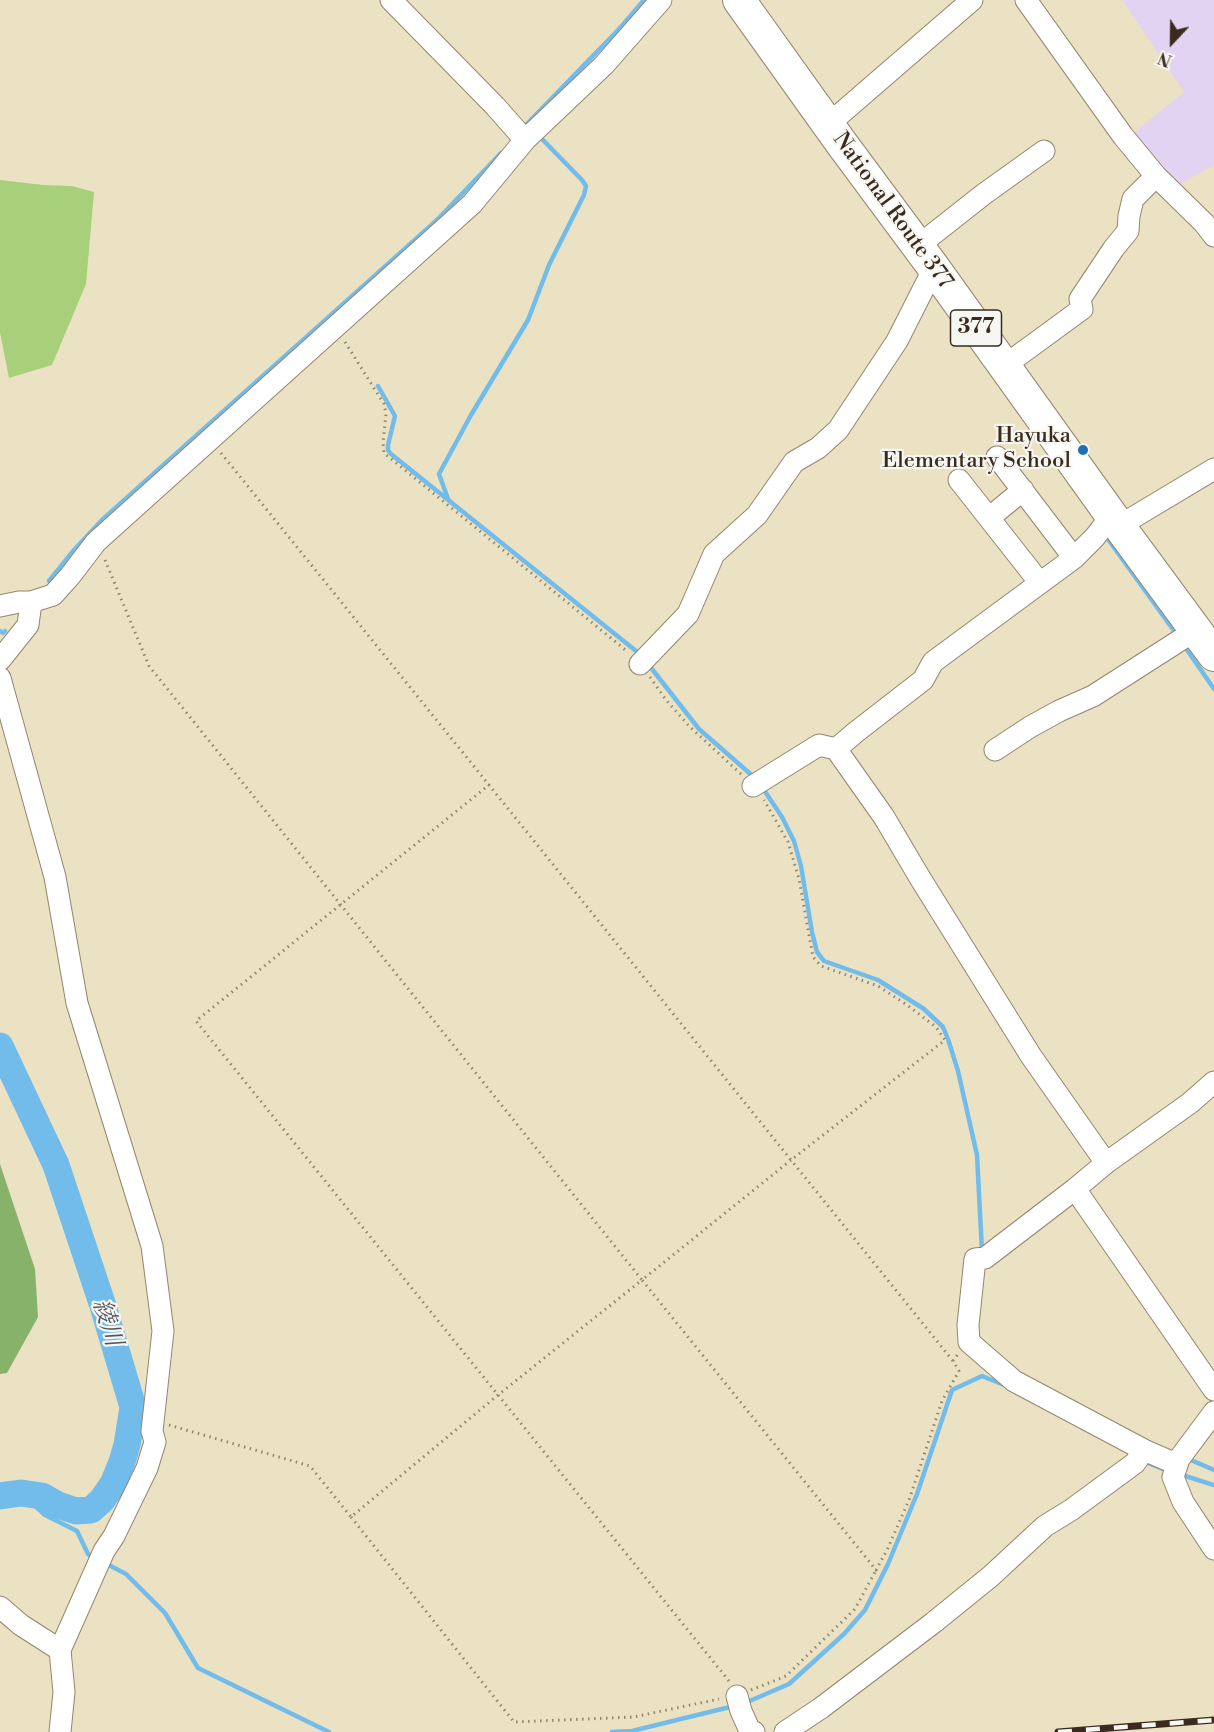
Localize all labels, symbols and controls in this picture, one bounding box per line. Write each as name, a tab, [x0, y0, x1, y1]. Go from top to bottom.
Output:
north arrow	[1142, 12, 1202, 72]
text: N	[1156, 47, 1175, 70]
street label: National Route 377	[826, 128, 958, 294]
road number: 377	[950, 310, 1002, 346]
place label: Hayuka Elementary School	[882, 424, 1071, 476]
marker: Hayuka Elementary School	[1076, 443, 1090, 457]
water label: 綾川	[85, 1296, 127, 1350]

